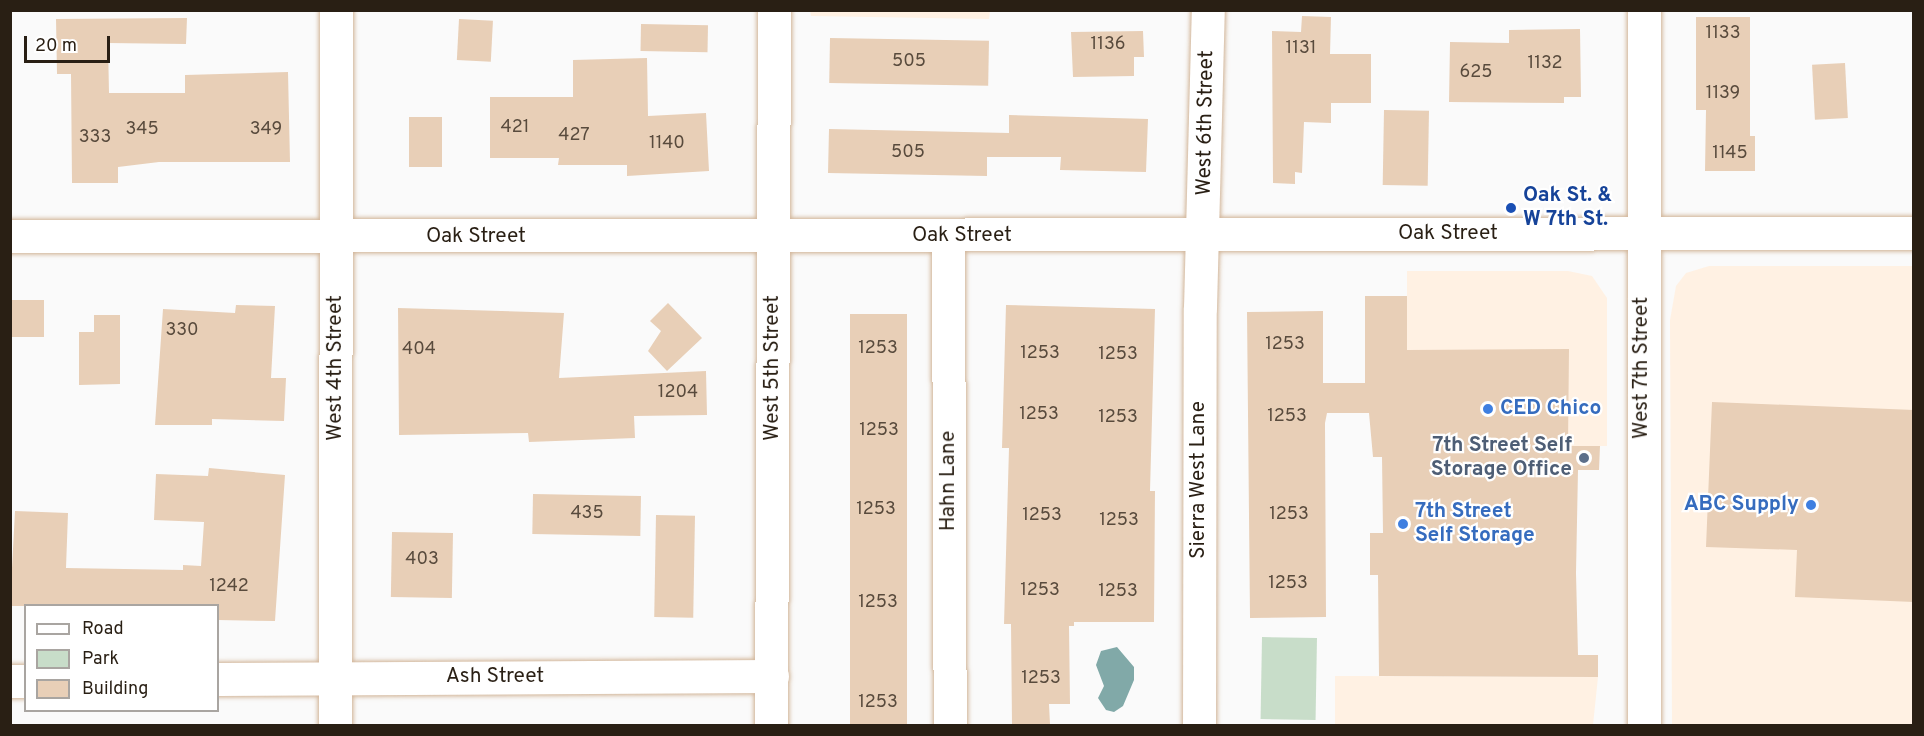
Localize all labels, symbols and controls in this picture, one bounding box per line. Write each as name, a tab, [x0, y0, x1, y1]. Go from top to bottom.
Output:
house number: 1133	[1705, 23, 1741, 45]
scale bar	[27, 24, 112, 62]
house number: 1136	[1090, 34, 1126, 56]
text: 20 m	[35, 35, 77, 58]
house number: 1131	[1286, 38, 1316, 60]
street label: West 6th Street	[1192, 50, 1220, 196]
house number: 505	[892, 51, 926, 73]
house number: 1132	[1528, 53, 1562, 75]
house number: 625	[1460, 62, 1492, 84]
house number: 1139	[1706, 83, 1740, 105]
house number: 421	[501, 117, 529, 139]
house number: 345	[125, 119, 159, 141]
house number: 349	[250, 119, 282, 141]
house number: 427	[558, 125, 590, 147]
house number: 333	[79, 127, 111, 149]
house number: 1140	[649, 133, 685, 155]
house number: 505	[891, 142, 925, 164]
house number: 1145	[1712, 143, 1748, 165]
place label: Oak St. & W 7th St.	[1523, 183, 1612, 233]
marker: Oak St. & W 7th St.	[1504, 201, 1518, 215]
street label: Oak Street	[1398, 221, 1498, 247]
street label: Oak Street	[912, 223, 1012, 249]
street label: Oak Street	[426, 224, 526, 250]
street label: West 4th Street	[323, 295, 349, 441]
street label: West 5th Street	[760, 295, 786, 441]
street label: West 7th Street	[1629, 296, 1655, 440]
house number: 330	[165, 320, 199, 342]
house number: 1253	[1265, 334, 1305, 356]
house number: 1253	[858, 338, 898, 360]
house number: 404	[402, 339, 436, 361]
house number: 1253	[1020, 343, 1060, 365]
house number: 1253	[1098, 344, 1138, 366]
house number: 1204	[658, 382, 698, 404]
place label: CED Chico	[1500, 396, 1601, 422]
street label: Sierra West Lane	[1186, 401, 1212, 559]
marker: CED Chico	[1481, 402, 1495, 416]
house number: 1253	[1019, 404, 1059, 426]
house number: 1253	[1267, 406, 1307, 428]
house number: 1253	[1098, 407, 1138, 429]
house number: 1253	[859, 420, 899, 442]
street label: Hahn Lane	[936, 431, 962, 531]
place label: 7th Street Self Storage Office	[1431, 433, 1572, 483]
marker: 7th Street Self Storage Office	[1577, 451, 1591, 465]
place label: ABC Supply	[1684, 492, 1799, 518]
marker: ABC Supply	[1804, 498, 1818, 512]
house number: 1253	[856, 499, 896, 521]
place label: 7th Street Self Storage	[1415, 499, 1535, 549]
house number: 435	[570, 503, 604, 525]
house number: 1253	[1269, 504, 1309, 526]
house number: 1253	[1022, 505, 1062, 527]
house number: 1253	[1099, 510, 1139, 532]
marker: 7th Street Self Storage	[1396, 517, 1410, 531]
house number: 403	[405, 549, 439, 571]
house number: 1253	[1268, 573, 1308, 595]
house number: 1242	[209, 576, 249, 598]
house number: 1253	[1020, 580, 1060, 602]
house number: 1253	[1098, 581, 1138, 603]
house number: 1253	[858, 592, 898, 614]
legend	[24, 604, 219, 712]
text: Road	[82, 618, 124, 641]
text: Park	[82, 648, 119, 671]
street label: Ash Street	[446, 664, 544, 690]
house number: 1253	[1021, 668, 1061, 690]
text: Building	[82, 678, 148, 701]
house number: 1253	[858, 692, 898, 714]

